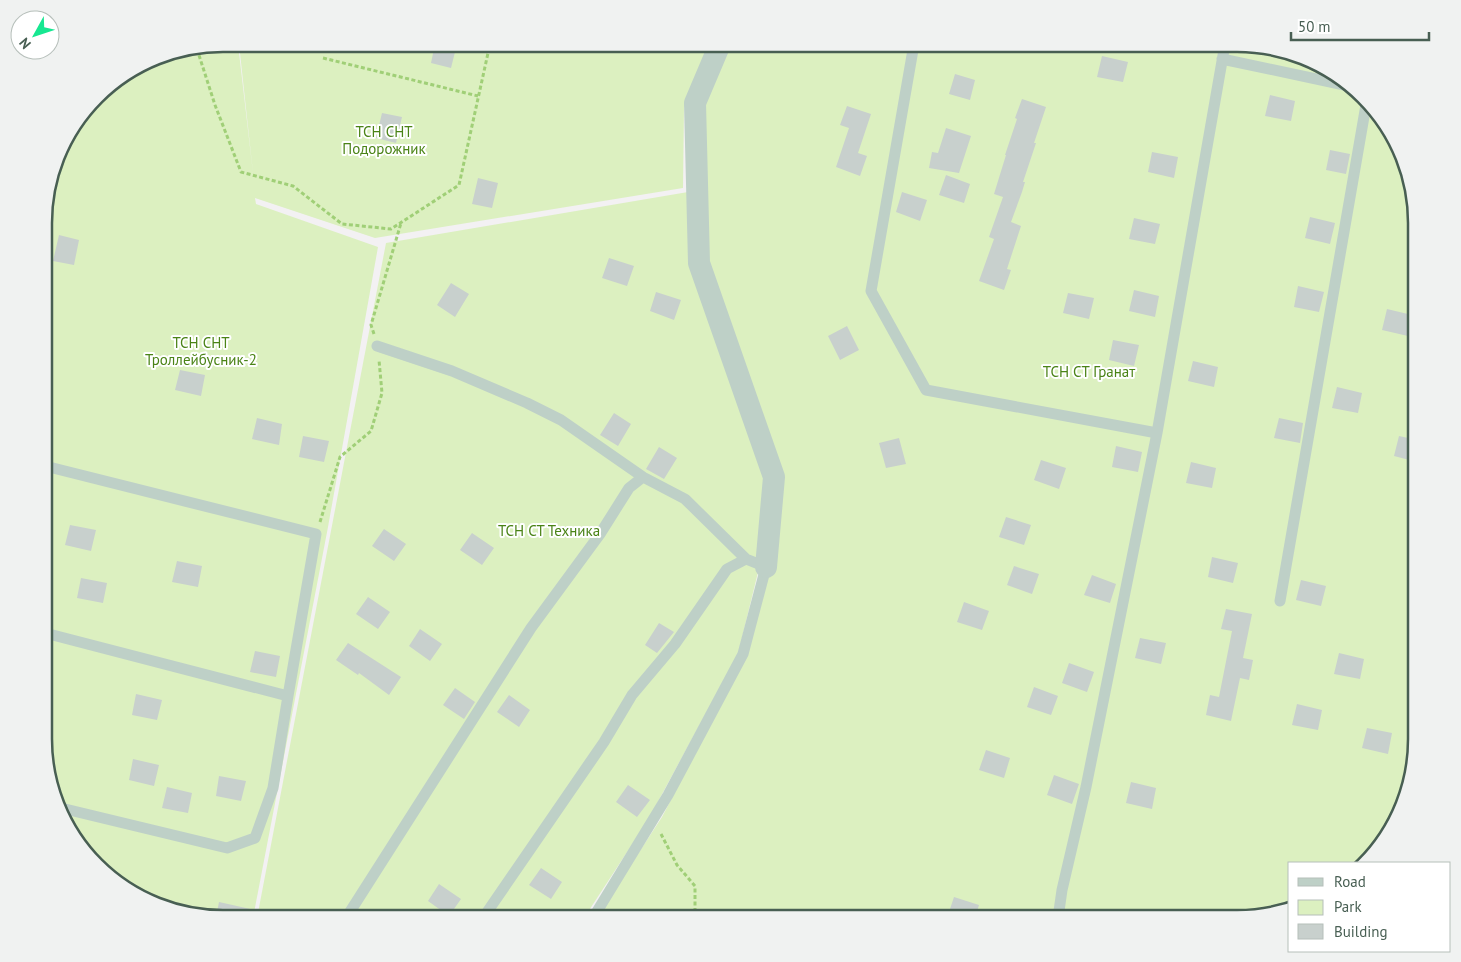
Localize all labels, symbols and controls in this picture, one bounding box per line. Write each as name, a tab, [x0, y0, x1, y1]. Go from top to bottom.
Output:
north arrow	[10, 10, 60, 60]
scale bar	[1291, 10, 1428, 42]
text: 50 m	[1298, 17, 1331, 36]
text: N	[15, 34, 35, 53]
park label: ТСН СНТ Подорожник	[342, 122, 427, 158]
park label: ТСН СНТ Троллейбусник-2	[145, 333, 257, 369]
park label: ТСН СТ Гранат	[1043, 362, 1135, 381]
park label: ТСН СТ Техника	[498, 521, 600, 540]
legend	[1288, 862, 1451, 952]
text: Road	[1334, 872, 1366, 891]
text: Park	[1334, 897, 1362, 916]
text: Building	[1334, 922, 1388, 941]

